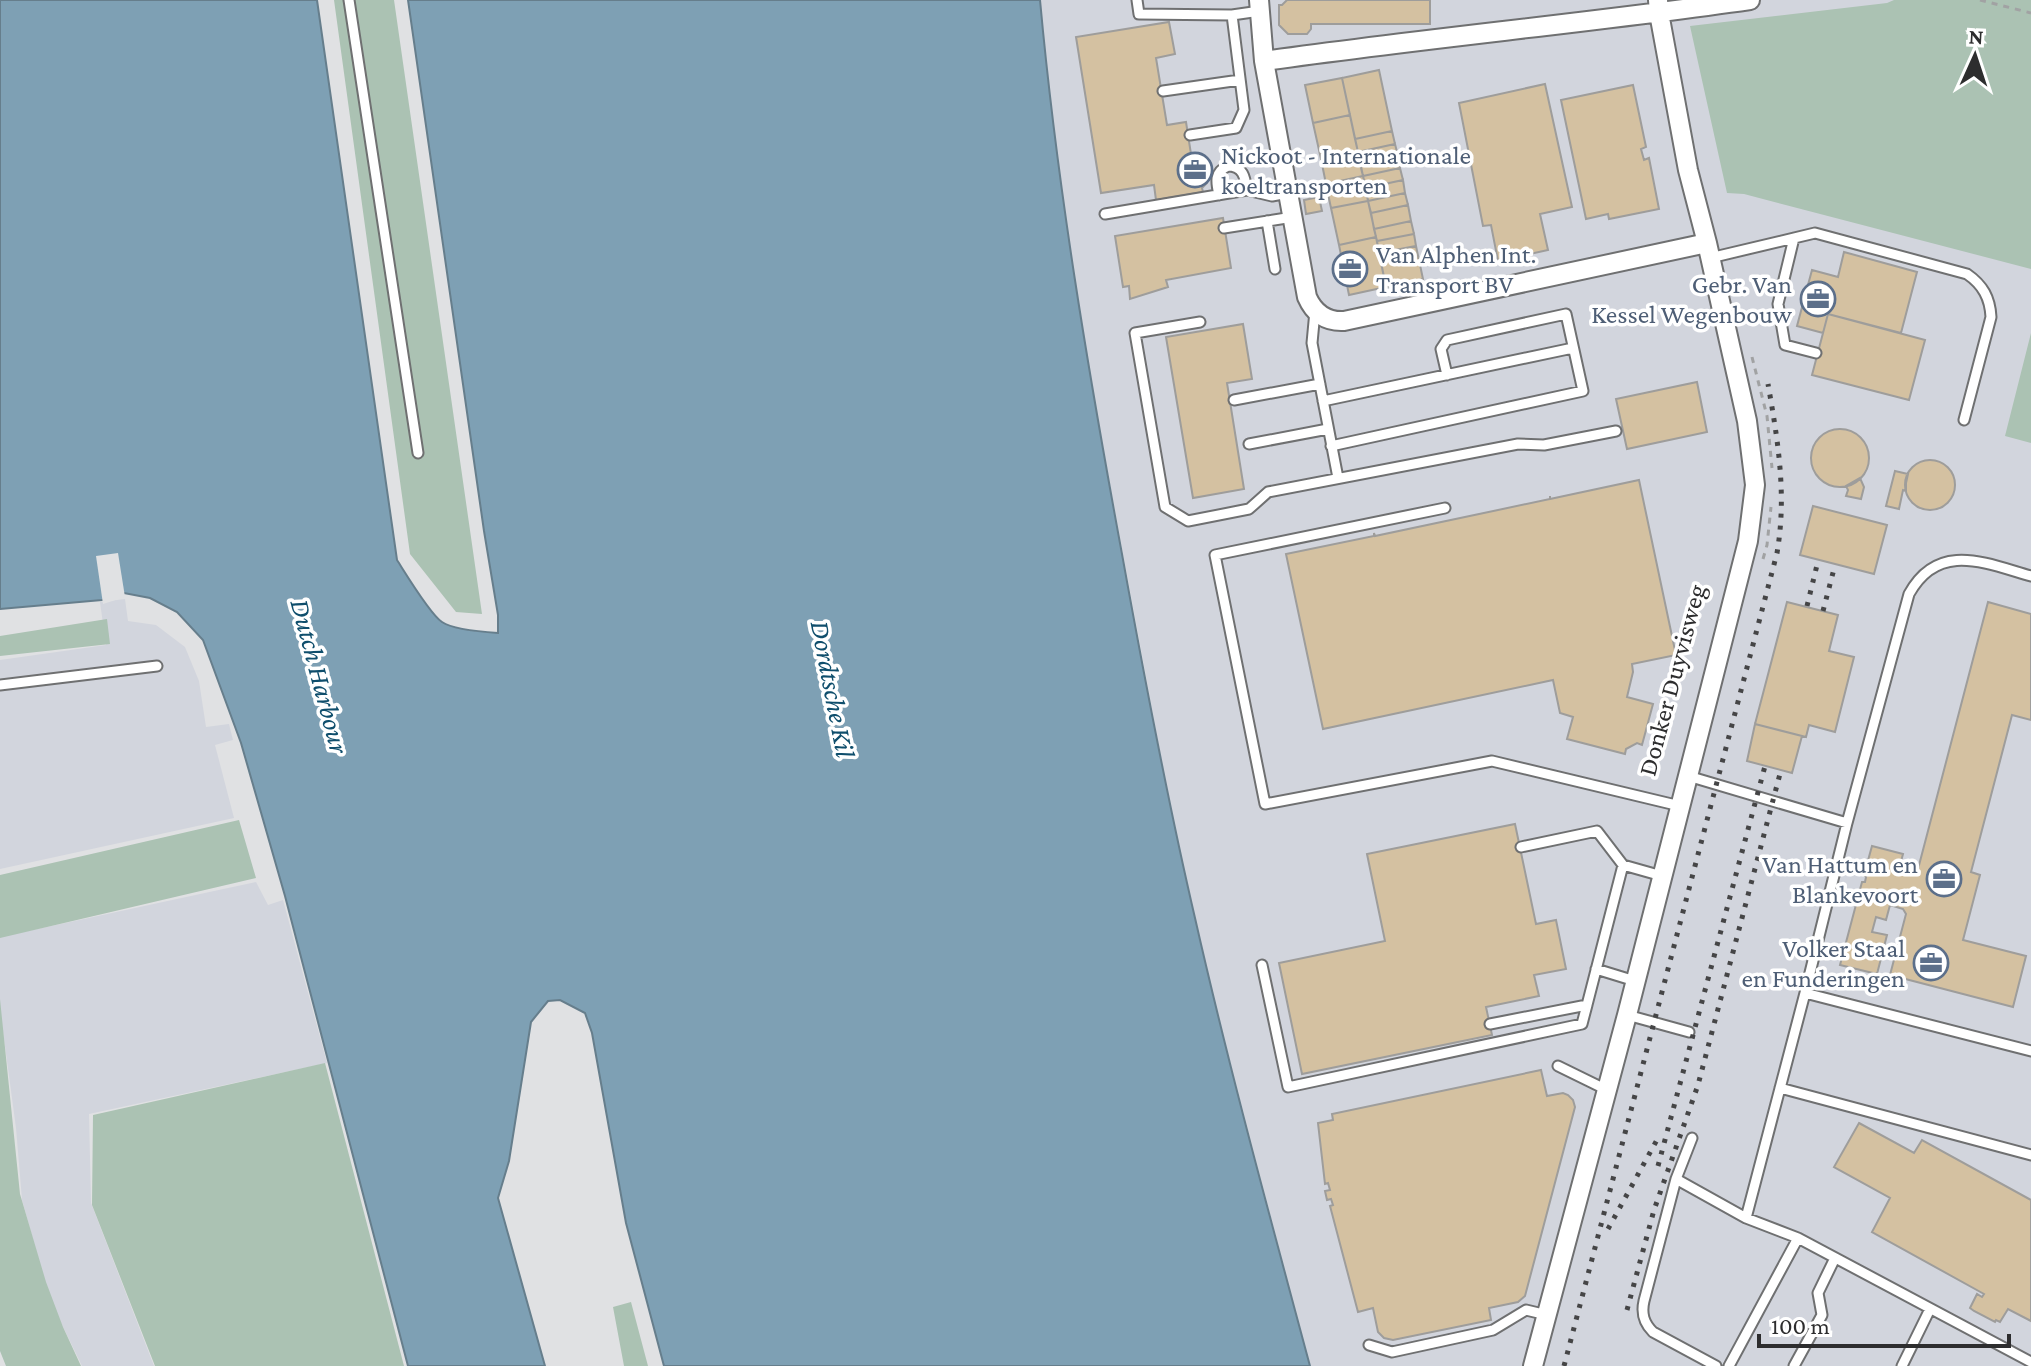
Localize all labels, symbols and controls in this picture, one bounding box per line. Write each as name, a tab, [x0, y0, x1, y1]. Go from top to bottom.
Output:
north arrow	[1935, 16, 2015, 96]
text: N	[1968, 24, 1984, 49]
place label: Nickoot - Internationale koeltransporten	[1221, 141, 1471, 200]
office icon: Nickoot - Internationale koeltransporten	[1176, 151, 1214, 189]
place label: Van Alphen Int. Transport BV	[1376, 240, 1536, 299]
office icon: Van Alphen Int. Transport BV	[1331, 250, 1369, 288]
place label: Gebr. Van Kessel Wegenbouw	[1591, 270, 1793, 329]
office icon: Gebr. Van Kessel Wegenbouw	[1799, 280, 1837, 318]
street label: Donker Duyvisweg	[1632, 581, 1712, 779]
water label: Dutch Harbour	[284, 595, 356, 758]
water label: Dordtsche Kil	[805, 618, 862, 761]
place label: Van Hattum en Blankevoort	[1762, 850, 1918, 909]
office icon: Van Hattum en Blankevoort	[1925, 860, 1963, 898]
place label: Volker Staal en Funderingen	[1742, 934, 1905, 993]
office icon: Volker Staal en Funderingen	[1912, 944, 1950, 982]
scale bar	[1759, 1298, 2009, 1348]
text: 100 m	[1771, 1312, 1830, 1339]

